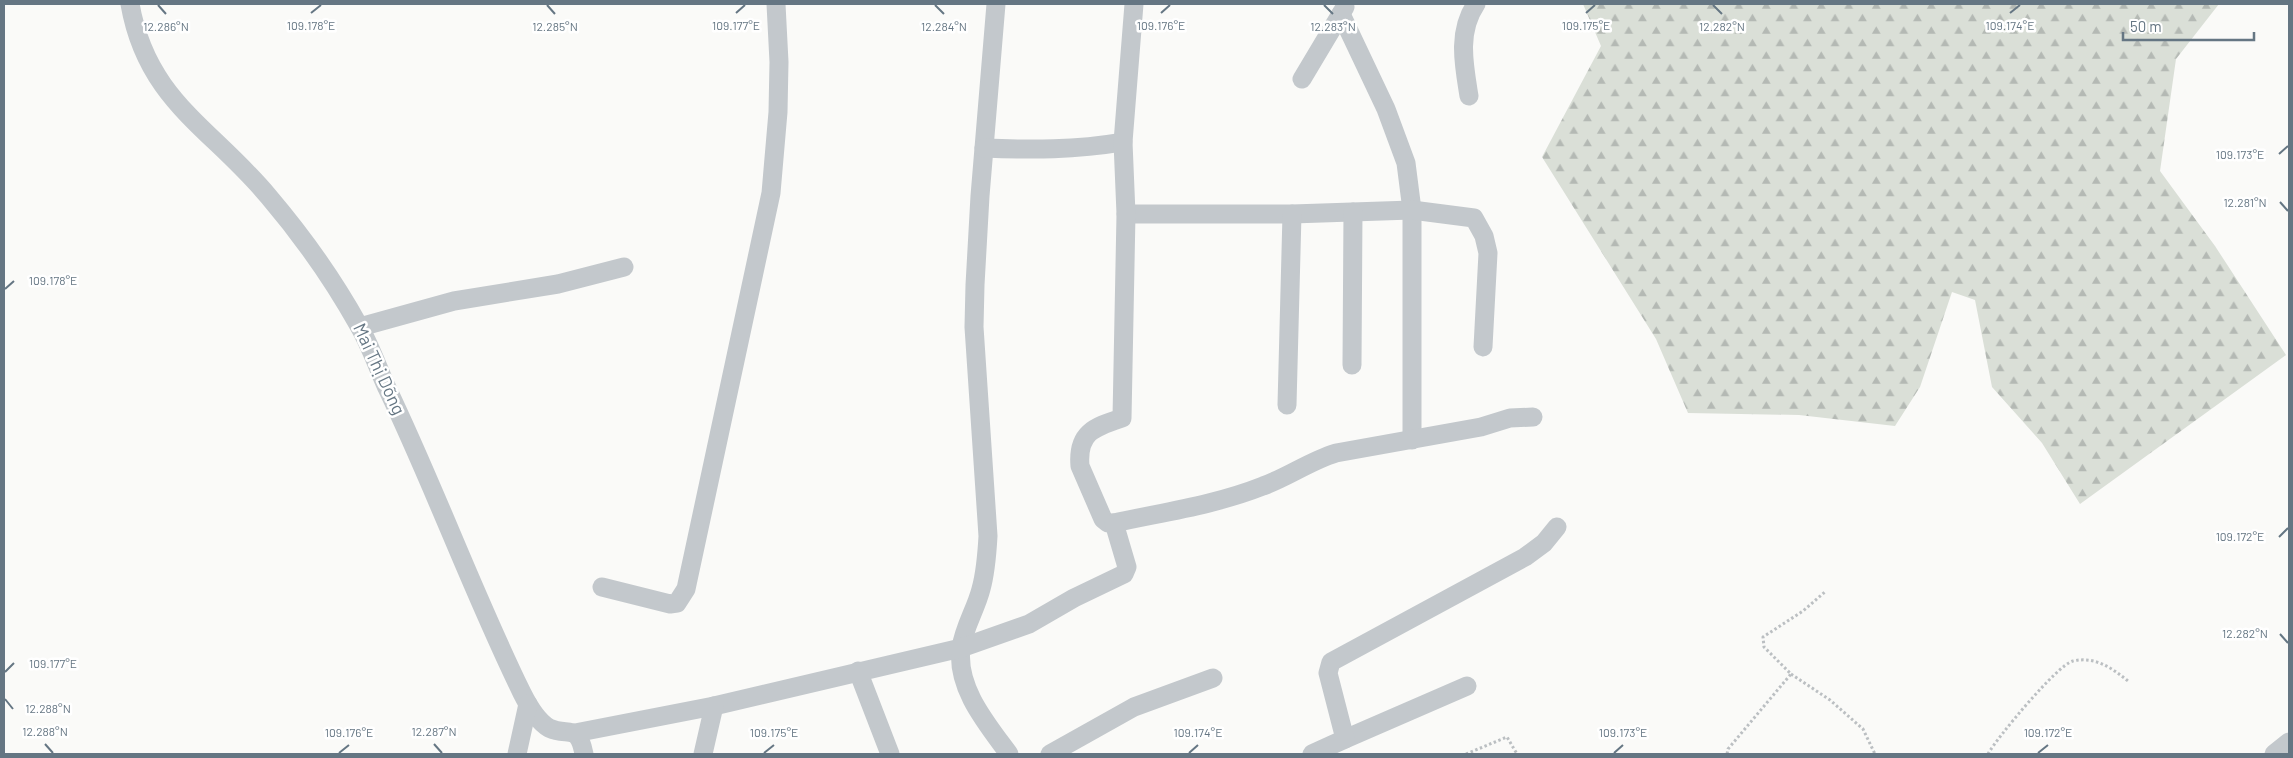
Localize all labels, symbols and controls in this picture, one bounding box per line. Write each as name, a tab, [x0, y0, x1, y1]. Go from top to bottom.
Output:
scale bar	[2123, 10, 2254, 42]
text: 50 m	[2130, 17, 2162, 35]
text: 109.178°E	[287, 18, 335, 32]
text: 109.177°E	[712, 18, 760, 32]
text: 109.176°E	[1137, 18, 1185, 32]
text: 109.175°E	[1562, 18, 1610, 32]
text: 109.174°E	[1986, 18, 2034, 32]
text: 12.286°N	[143, 19, 189, 33]
text: 12.285°N	[532, 19, 578, 33]
text: 12.284°N	[921, 19, 967, 33]
text: 12.283°N	[1310, 19, 1356, 33]
text: 12.282°N	[1699, 19, 1745, 33]
text: 109.173°E	[2216, 147, 2264, 161]
text: 12.281°N	[2223, 195, 2267, 209]
text: 109.178°E	[29, 273, 77, 287]
street label: Mai Thị Dõng	[349, 319, 411, 418]
text: 109.172°E	[2216, 529, 2264, 543]
text: 12.282°N	[2222, 626, 2268, 640]
text: 109.177°E	[29, 656, 77, 670]
text: 12.288°N	[25, 701, 71, 715]
text: 12.288°N	[22, 724, 68, 738]
text: 12.287°N	[411, 724, 457, 738]
text: 109.176°E	[325, 725, 373, 739]
text: 109.175°E	[750, 725, 798, 739]
text: 109.174°E	[1174, 725, 1222, 739]
text: 109.173°E	[1599, 725, 1647, 739]
text: 109.172°E	[2024, 725, 2072, 739]

